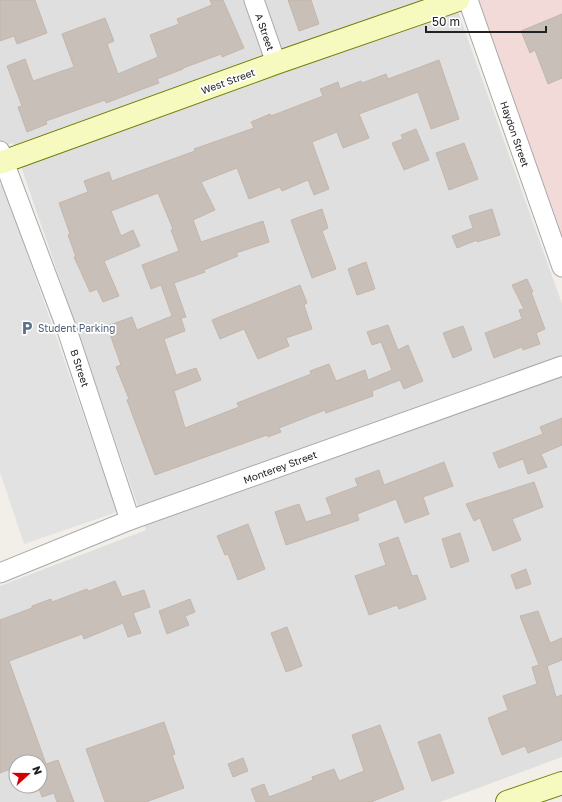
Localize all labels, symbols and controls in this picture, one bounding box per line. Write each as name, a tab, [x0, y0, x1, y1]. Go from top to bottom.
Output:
scale bar	[426, 8, 546, 34]
street label: A Street	[253, 12, 277, 52]
text: 50 m	[432, 14, 460, 29]
street label: West Street	[199, 66, 257, 96]
street label: Haydon Street	[498, 99, 532, 169]
parking icon: Student Parking	[19, 320, 35, 336]
place label: Student Parking	[38, 322, 115, 334]
street label: B Street	[68, 348, 92, 388]
street label: Monterey Street	[242, 448, 318, 486]
north arrow	[8, 754, 48, 794]
text: N	[30, 764, 45, 776]

